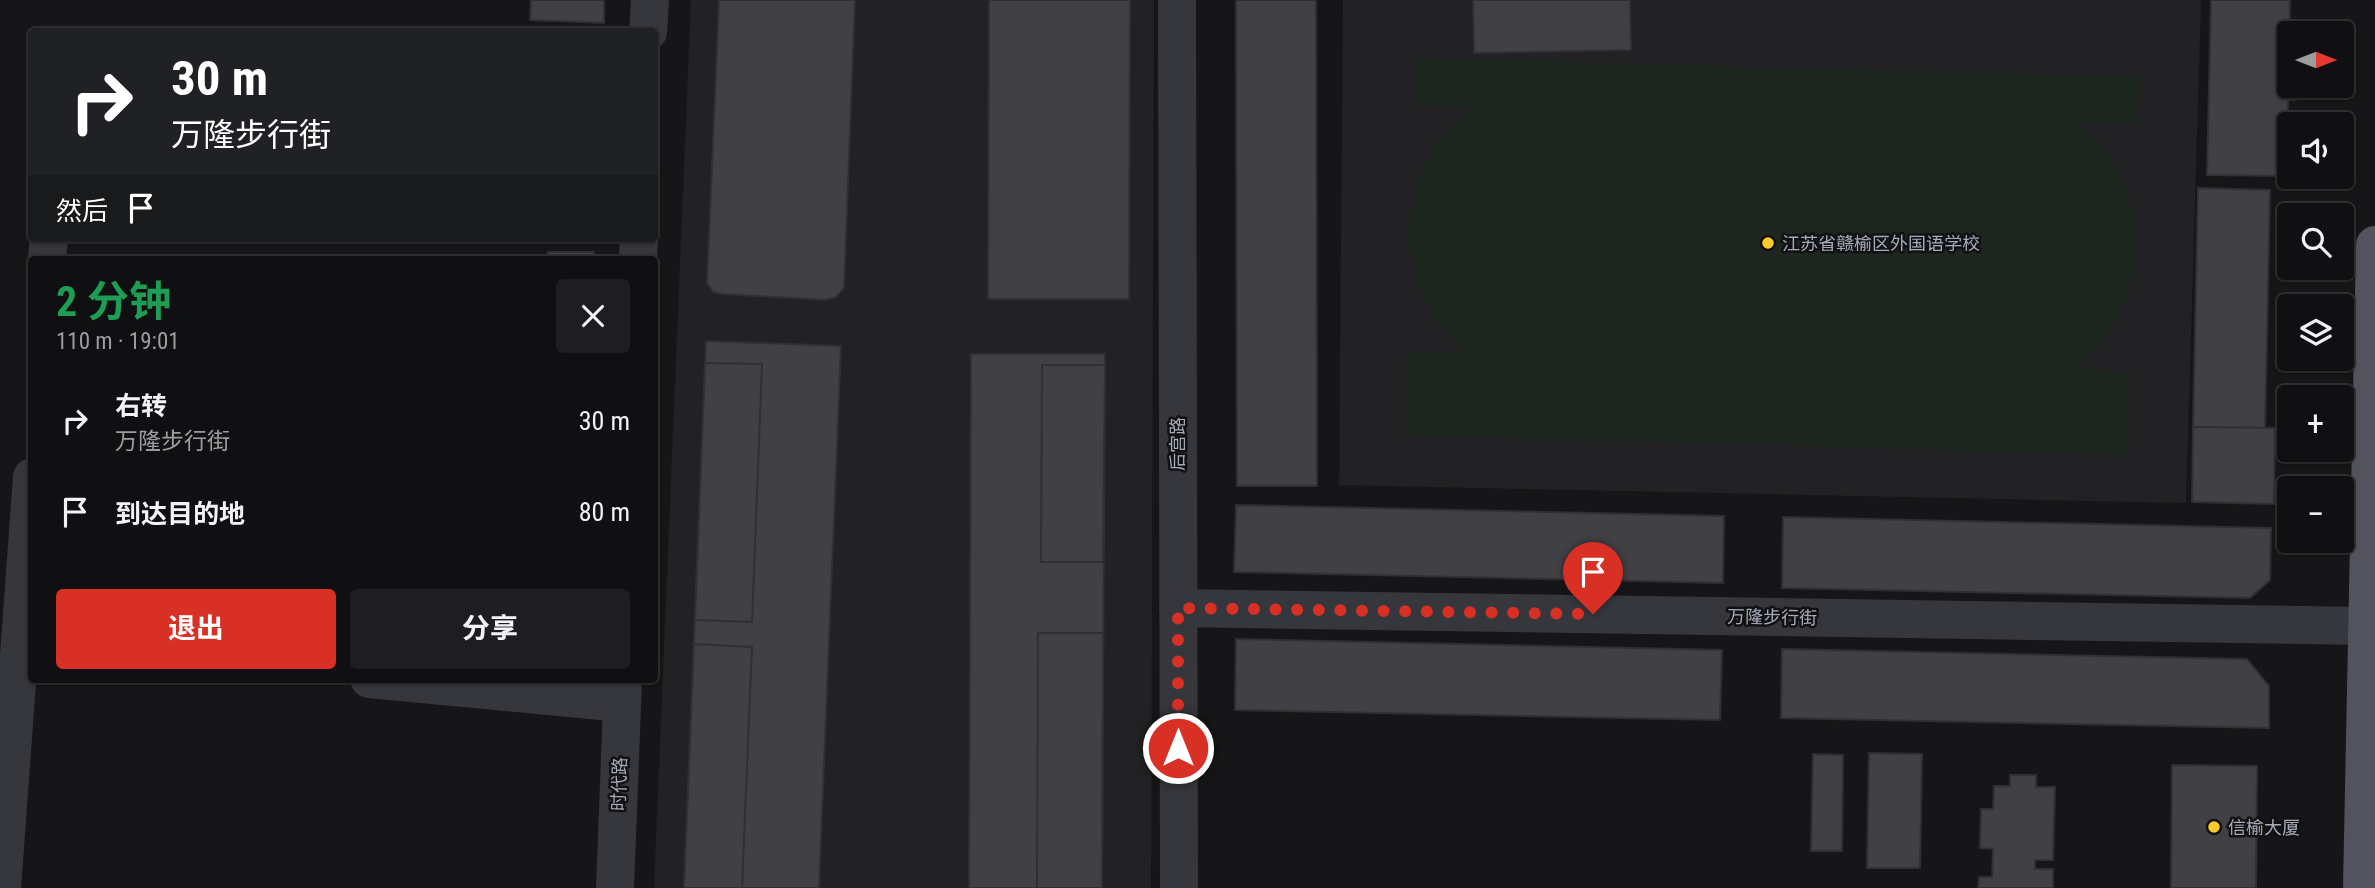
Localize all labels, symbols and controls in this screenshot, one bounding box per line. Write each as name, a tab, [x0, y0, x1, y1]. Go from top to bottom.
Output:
north arrow	[2277, 21, 2354, 98]
map controls	[2277, 21, 2354, 553]
text: 30 m	[171, 50, 268, 107]
icon: right	[56, 56, 147, 147]
button: sound	[2277, 112, 2354, 189]
text: 万隆步行街	[171, 116, 331, 154]
icon: arrive	[122, 189, 160, 227]
text: 然后	[56, 196, 108, 226]
button: search	[2277, 203, 2354, 280]
place label: 江苏省赣榆区外国语学校	[1782, 233, 1980, 254]
marker: 江苏省赣榆区外国语学校	[1760, 235, 1776, 251]
text: 2 分钟	[56, 277, 171, 326]
button: close	[556, 279, 630, 353]
button: layers	[2277, 294, 2354, 371]
text: 110 m · 19:01	[56, 328, 180, 355]
button: +	[2277, 385, 2354, 462]
text: 右转	[115, 391, 167, 421]
icon: right	[56, 402, 94, 440]
text: 30 m	[579, 406, 630, 436]
street label: 后宫路	[1167, 417, 1188, 471]
text: 万隆步行街	[115, 428, 230, 455]
button: −	[2277, 476, 2354, 553]
icon: arrive	[56, 493, 94, 531]
text: 80 m	[579, 497, 630, 527]
text: 到达目的地	[115, 499, 245, 529]
pin	[1563, 542, 1623, 614]
icon: arrive	[1574, 553, 1612, 591]
button: 退出	[56, 589, 336, 669]
button: 分享	[350, 589, 630, 669]
street label: 万隆步行街	[1727, 606, 1817, 628]
position arrow	[1141, 711, 1215, 785]
street label: 时代路	[608, 757, 630, 811]
place label: 信榆大厦	[2228, 817, 2300, 838]
marker: 信榆大厦	[2206, 819, 2222, 835]

